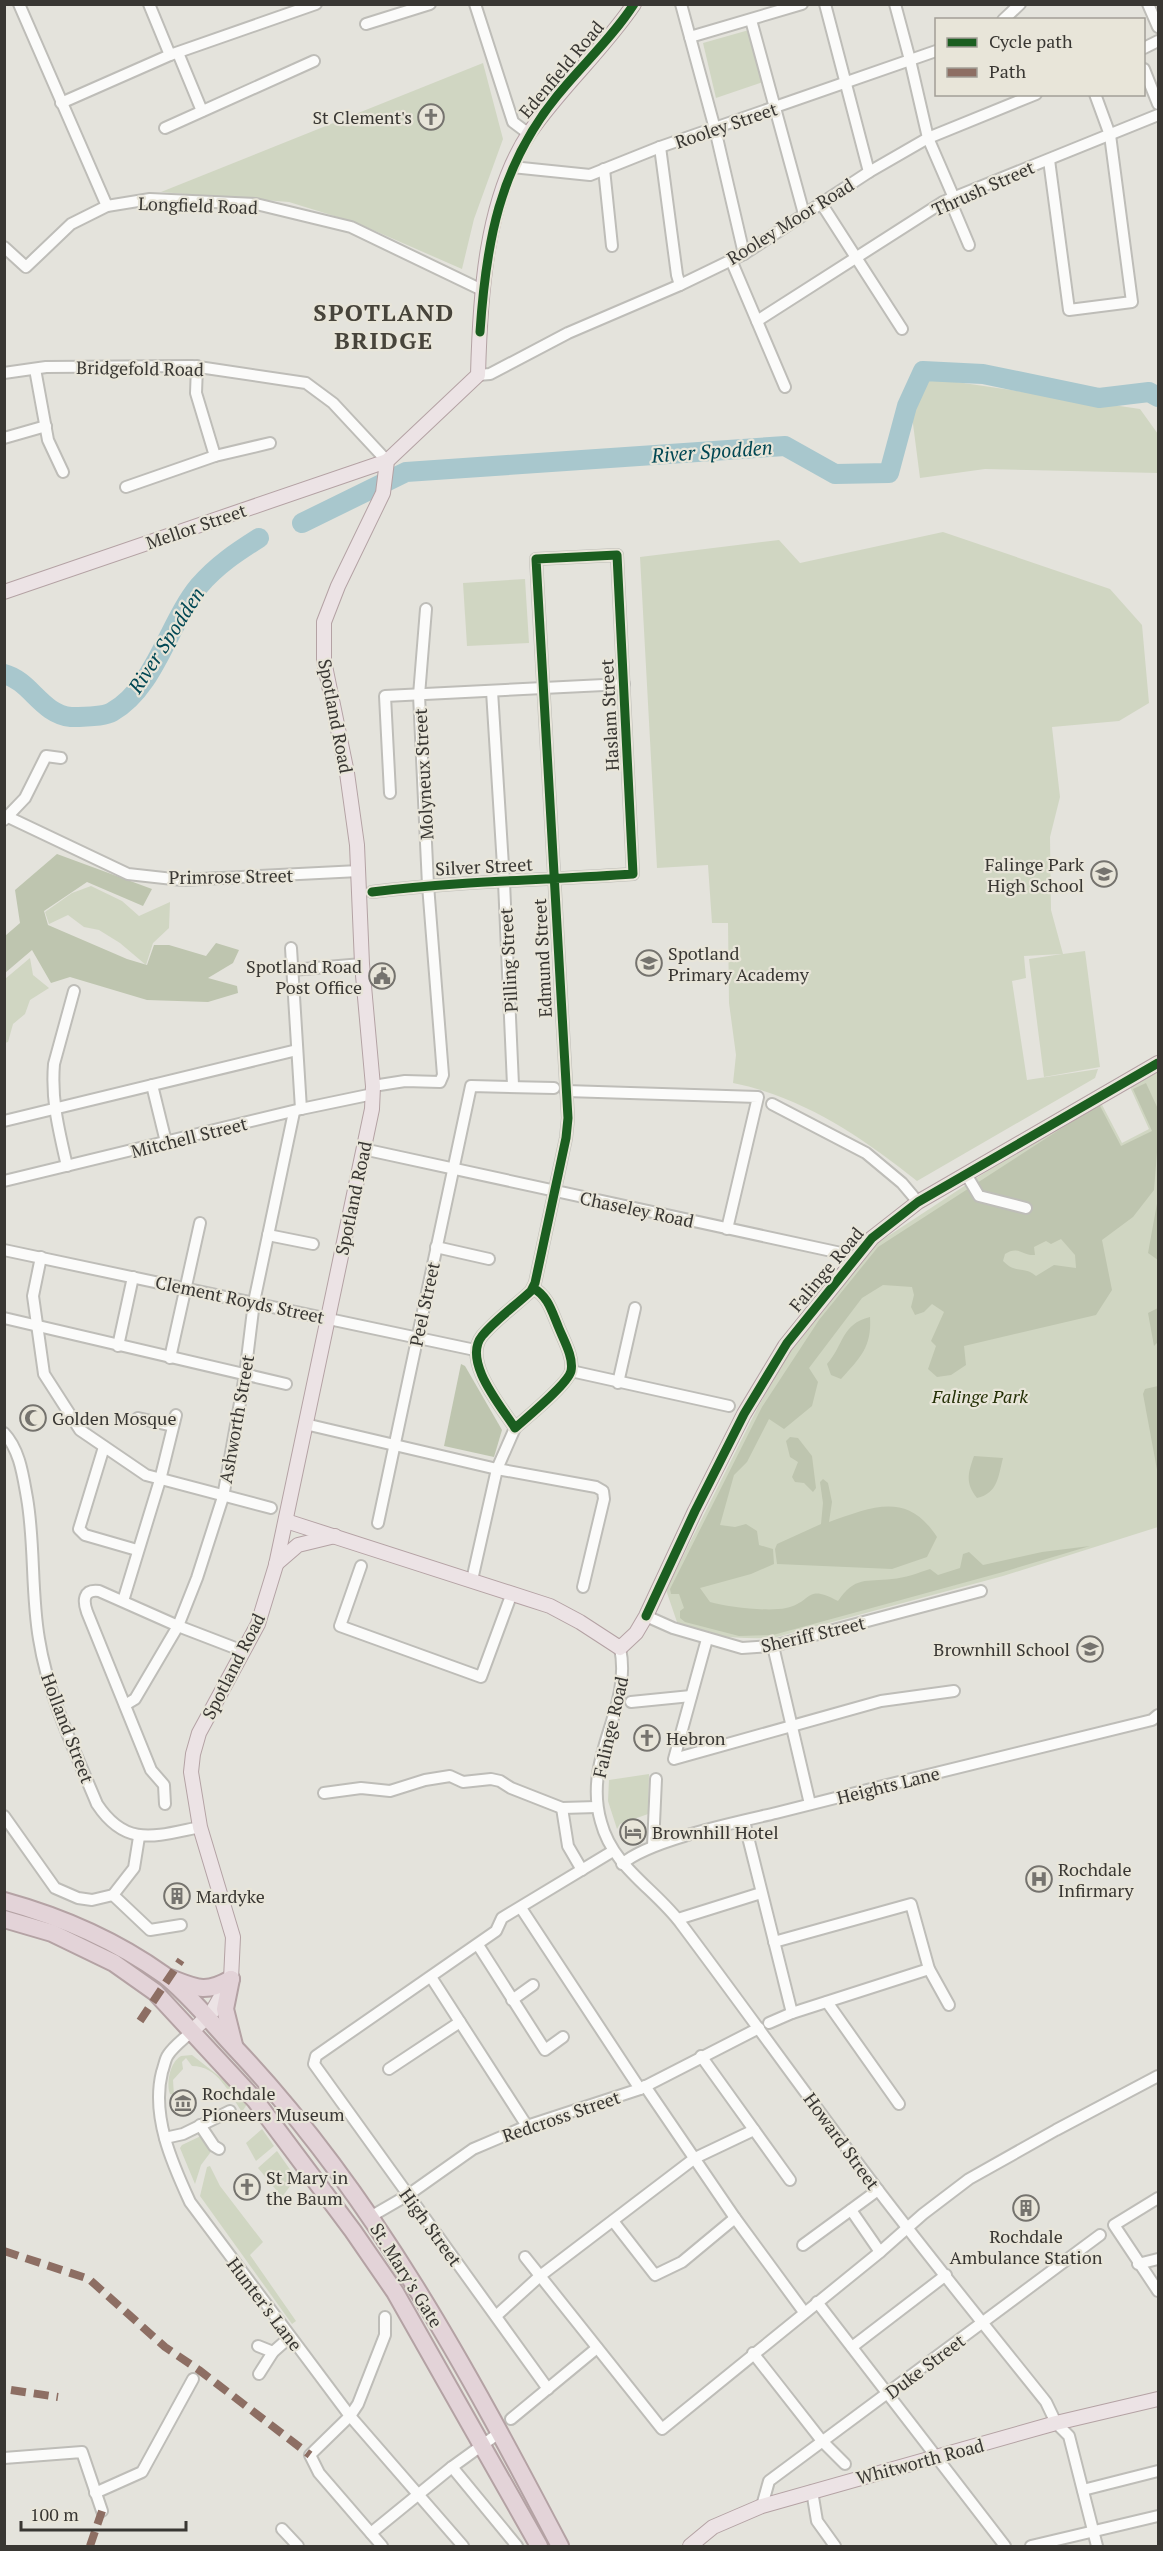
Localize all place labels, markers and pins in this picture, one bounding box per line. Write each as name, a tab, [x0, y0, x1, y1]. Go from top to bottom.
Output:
church icon: St Clement's	[416, 102, 446, 132]
place label: St Clement's	[312, 105, 412, 129]
place label: Falinge Park High School	[985, 852, 1085, 897]
school or university icon: Falinge Park High School	[1089, 859, 1119, 889]
place label: Spotland Primary Academy	[668, 941, 810, 986]
school or university icon: Spotland Primary Academy	[634, 948, 664, 978]
place label: Spotland Road Post Office	[246, 954, 362, 999]
public building icon: Spotland Road Post Office	[367, 961, 397, 991]
mosque icon: Golden Mosque	[18, 1403, 48, 1433]
place label: Golden Mosque	[52, 1406, 176, 1430]
school or university icon: Brownhill School	[1075, 1634, 1105, 1664]
place label: Brownhill School	[933, 1637, 1070, 1661]
church icon: Hebron	[632, 1723, 662, 1753]
place label: Hebron	[666, 1726, 726, 1750]
hotel icon: Brownhill Hotel	[618, 1817, 648, 1847]
place label: Brownhill Hotel	[652, 1820, 779, 1844]
place label: Rochdale Infirmary	[1058, 1857, 1135, 1902]
hospital icon: Rochdale Infirmary	[1024, 1864, 1054, 1894]
building icon: Mardyke	[162, 1881, 192, 1911]
place label: Mardyke	[196, 1884, 265, 1908]
place label: Rochdale Pioneers Museum	[202, 2081, 345, 2126]
museum icon: Rochdale Pioneers Museum	[168, 2088, 198, 2118]
place label: St Mary in the Baum	[266, 2165, 348, 2210]
church icon: St Mary in the Baum	[232, 2172, 262, 2202]
building icon: Rochdale Ambulance Station	[1011, 2193, 1041, 2223]
place label: Rochdale Ambulance Station	[950, 2224, 1103, 2269]

